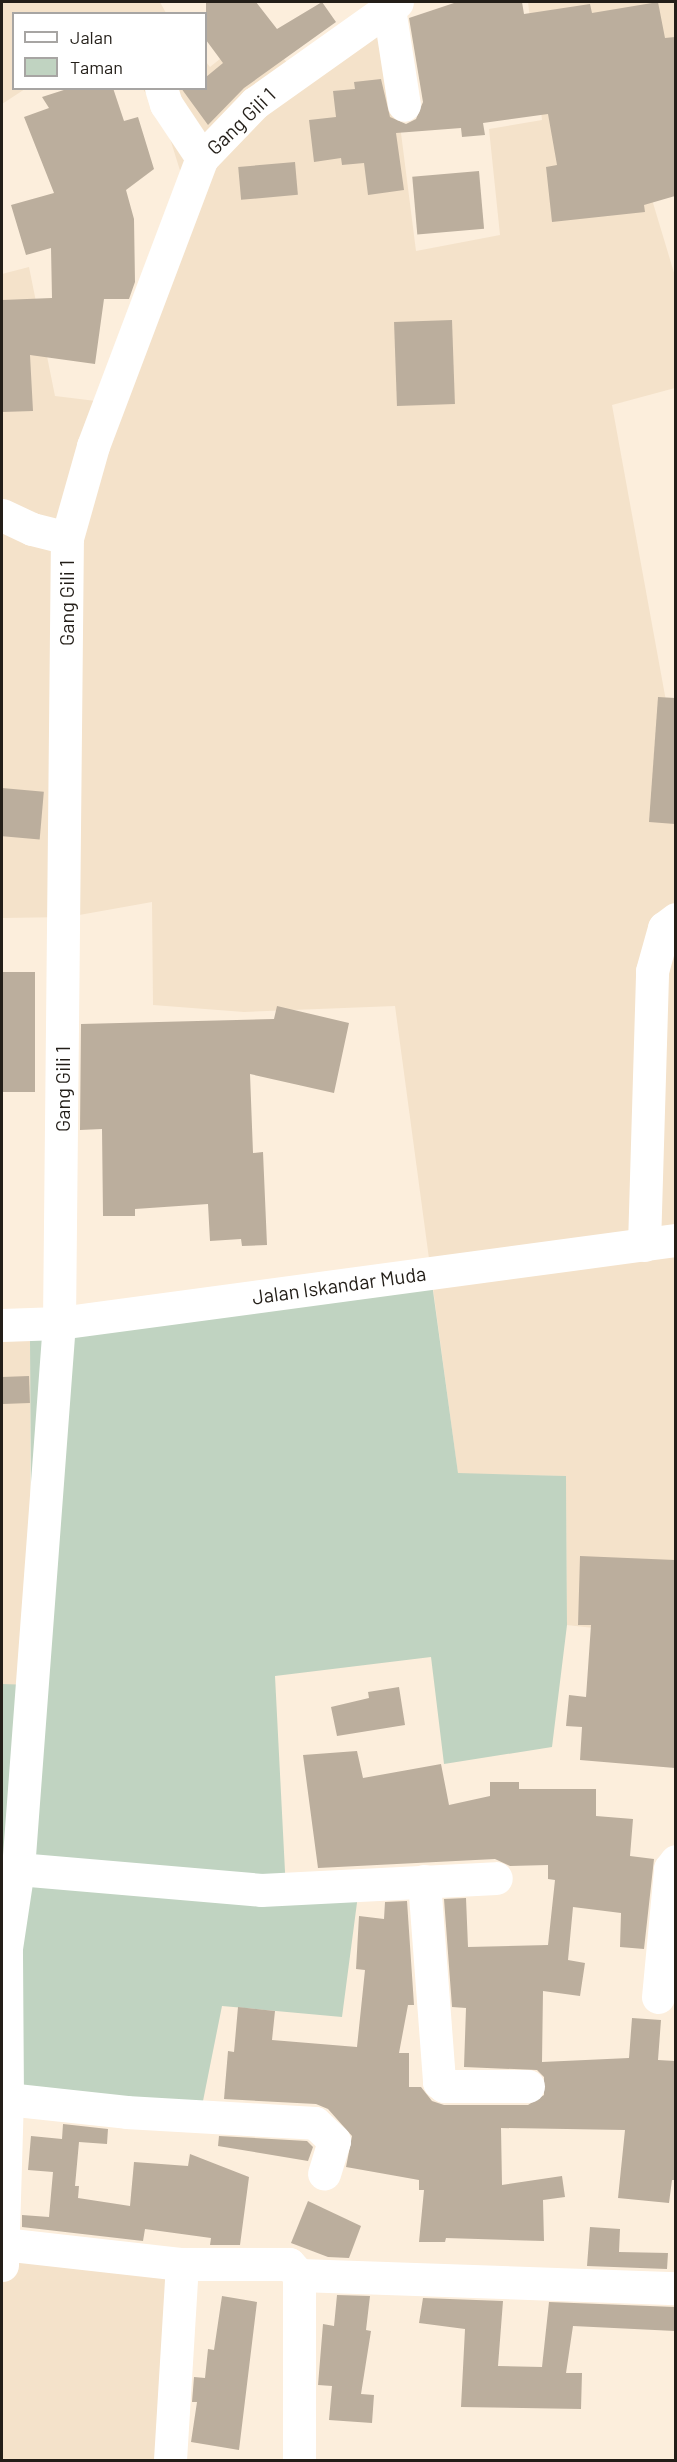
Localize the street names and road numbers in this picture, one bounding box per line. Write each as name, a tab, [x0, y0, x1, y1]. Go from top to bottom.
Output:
street label: Gang Gili 1	[202, 83, 280, 159]
street label: Gang Gili 1	[54, 560, 78, 646]
street label: Gang Gili 1	[50, 1046, 74, 1132]
street label: Jalan Iskandar Muda	[250, 1261, 428, 1309]

